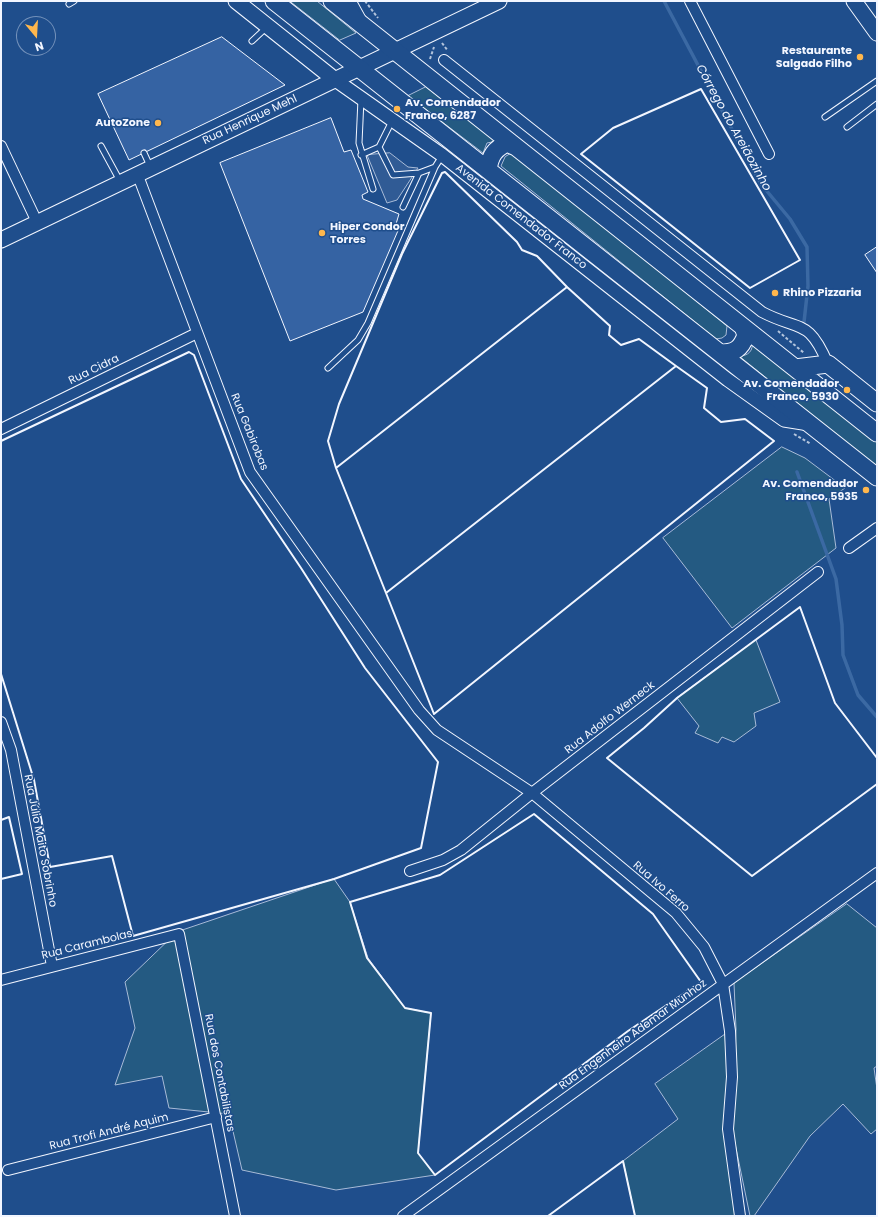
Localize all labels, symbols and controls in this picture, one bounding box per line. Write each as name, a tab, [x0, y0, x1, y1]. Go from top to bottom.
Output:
north arrow	[16, 16, 56, 56]
text: N	[33, 38, 46, 55]
place label: Restaurante Salgado Filho	[776, 44, 852, 70]
marker: Restaurante Salgado Filho	[855, 52, 865, 62]
water label: Córrego do Areiãozinho	[692, 62, 774, 194]
street label: Rua Henrique Mehl	[201, 92, 299, 148]
place label: Av. Comendador Franco, 6287	[405, 96, 501, 122]
marker: Av. Comendador Franco, 6287	[392, 104, 402, 114]
place label: AutoZone	[95, 116, 150, 130]
marker: AutoZone	[153, 118, 163, 128]
street label: Avenida Comendador Franco	[453, 162, 589, 272]
place label: Hiper Condor Torres	[330, 220, 405, 246]
marker: Hiper Condor Torres	[317, 228, 327, 238]
place label: Rhino Pizzaria	[783, 286, 861, 300]
marker: Rhino Pizzaria	[770, 288, 780, 298]
street label: Rua Cidra	[67, 352, 121, 388]
place label: Av. Comendador Franco, 5930	[743, 377, 839, 403]
marker: Av. Comendador Franco, 5930	[842, 385, 852, 395]
street label: Rua Gabirobas	[228, 392, 270, 472]
place label: Av. Comendador Franco, 5935	[762, 477, 858, 503]
marker: Av. Comendador Franco, 5935	[861, 485, 871, 495]
street label: Rua Adolfo Werneck	[563, 679, 657, 757]
street label: Rua Júlio Maito Sobrinho	[21, 774, 59, 908]
street label: Rua Ivo Ferro	[630, 859, 692, 915]
street label: Rua Carambolas	[40, 927, 134, 963]
street label: Rua Engenheiro Ademar Munhoz	[557, 977, 709, 1093]
street label: Rua dos Contabilistas	[201, 1013, 237, 1133]
street label: Rua Trofi André Aquim	[48, 1111, 170, 1153]

